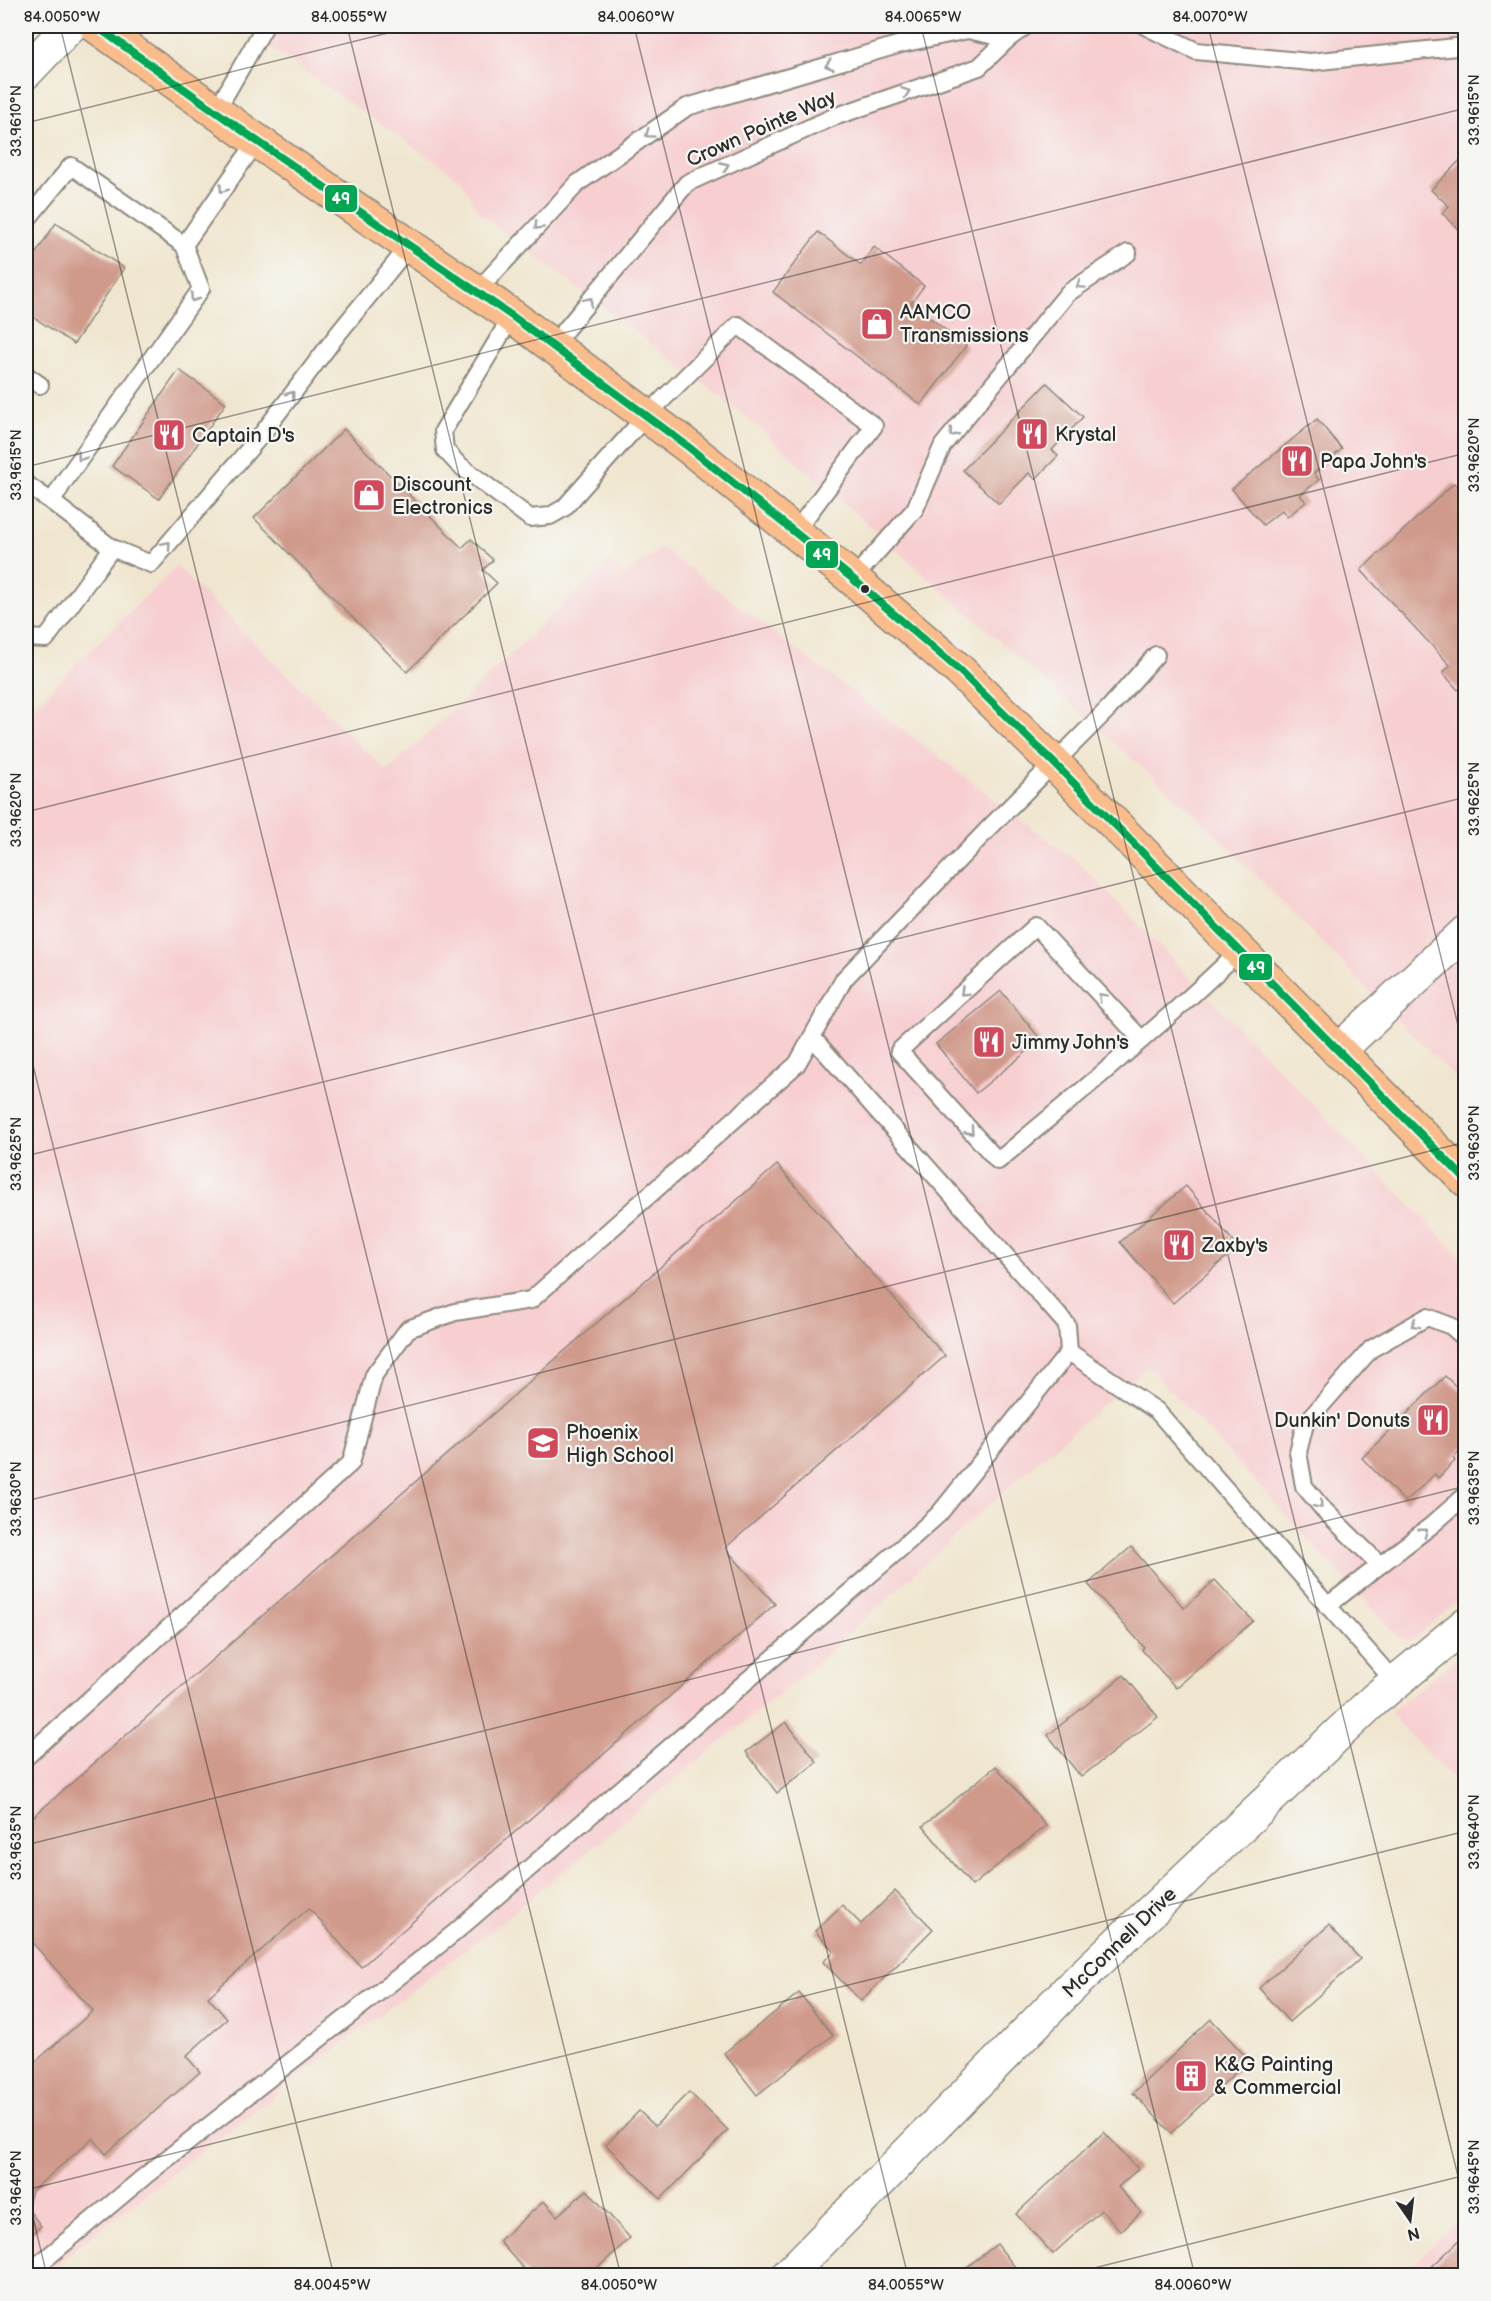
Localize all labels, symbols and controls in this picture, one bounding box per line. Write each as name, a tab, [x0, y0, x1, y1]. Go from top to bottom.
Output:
text: 84.0050°W	[24, 8, 101, 27]
text: 84.0055°W	[311, 8, 387, 27]
text: 84.0060°W	[597, 8, 675, 27]
text: 84.0065°W	[885, 8, 962, 27]
text: 84.0070°W	[1172, 8, 1248, 27]
one-way arrow	[824, 58, 835, 70]
text: 33.9615°N	[1465, 74, 1484, 146]
text: 33.9610°N	[7, 85, 26, 157]
street label: Crown Pointe Way	[683, 85, 840, 173]
one-way arrow	[900, 87, 911, 100]
one-way arrow	[644, 127, 655, 138]
one-way arrow	[719, 161, 730, 173]
one-way arrow	[219, 182, 230, 193]
line badge: 49	[324, 184, 358, 213]
text: 49	[332, 190, 350, 209]
one-way arrow	[534, 219, 545, 230]
one-way arrow	[1075, 278, 1086, 289]
one-way arrow	[191, 291, 202, 302]
one-way arrow	[582, 297, 593, 308]
place label: AAMCO Transmissions	[900, 301, 1029, 348]
shop icon: AAMCO Transmissions	[859, 306, 895, 342]
one-way arrow	[284, 391, 295, 402]
restaurant icon: Krystal	[1014, 416, 1050, 452]
restaurant icon: Captain D's	[151, 417, 187, 453]
text: 33.9620°N	[1465, 417, 1484, 493]
place label: Krystal	[1055, 423, 1116, 447]
place label: Captain D's	[192, 424, 295, 448]
one-way arrow	[950, 426, 961, 437]
text: 33.9615°N	[7, 429, 26, 501]
restaurant icon: Papa John's	[1279, 443, 1315, 479]
one-way arrow	[77, 450, 88, 461]
place label: Papa John's	[1320, 450, 1427, 474]
place label: Discount Electronics	[392, 473, 493, 520]
shop icon: Discount Electronics	[351, 477, 387, 513]
line badge: 49	[805, 540, 839, 569]
one-way arrow	[159, 541, 170, 552]
text: 49	[813, 546, 831, 565]
unlabelled marker	[859, 583, 871, 595]
text: 33.9625°N	[1465, 762, 1484, 836]
text: 33.9620°N	[7, 772, 26, 848]
line badge: 49	[1238, 953, 1273, 981]
text: 49	[1247, 959, 1265, 978]
one-way arrow	[961, 984, 972, 995]
one-way arrow	[1098, 994, 1109, 1004]
restaurant icon: Jimmy John's	[971, 1024, 1007, 1060]
place label: Jimmy John's	[1012, 1031, 1129, 1055]
text: 33.9630°N	[1465, 1105, 1484, 1181]
text: 33.9625°N	[7, 1117, 26, 1191]
one-way arrow	[963, 1123, 974, 1134]
restaurant icon: Zaxby's	[1161, 1227, 1197, 1263]
place label: Zaxby's	[1201, 1234, 1268, 1258]
one-way arrow	[1411, 1316, 1422, 1328]
restaurant icon: Dunkin' Donuts	[1415, 1402, 1451, 1438]
place label: Dunkin' Donuts	[1274, 1409, 1410, 1433]
place label: Phoenix High School	[566, 1421, 674, 1468]
school or university icon: Phoenix High School	[525, 1425, 561, 1461]
text: 33.9635°N	[1465, 1450, 1484, 1526]
text: 33.9630°N	[7, 1461, 26, 1537]
one-way arrow	[1312, 1498, 1323, 1509]
one-way arrow	[1417, 1528, 1428, 1539]
text: 33.9640°N	[1465, 1794, 1484, 1870]
text: 33.9635°N	[7, 1805, 26, 1881]
street label: McConnell Drive	[1058, 1882, 1182, 2003]
place label: K&G Painting & Commercial	[1214, 2053, 1341, 2100]
building icon: K&G Painting & Commercial	[1173, 2058, 1209, 2094]
text: 33.9645°N	[1465, 2140, 1484, 2214]
text: 33.9640°N	[7, 2150, 26, 2226]
north arrow	[1380, 2190, 1440, 2250]
text: N	[1405, 2222, 1421, 2244]
text: 84.0045°W	[294, 2276, 371, 2295]
text: 84.0050°W	[581, 2276, 658, 2295]
text: 84.0055°W	[868, 2276, 944, 2295]
text: 84.0060°W	[1154, 2276, 1232, 2295]

